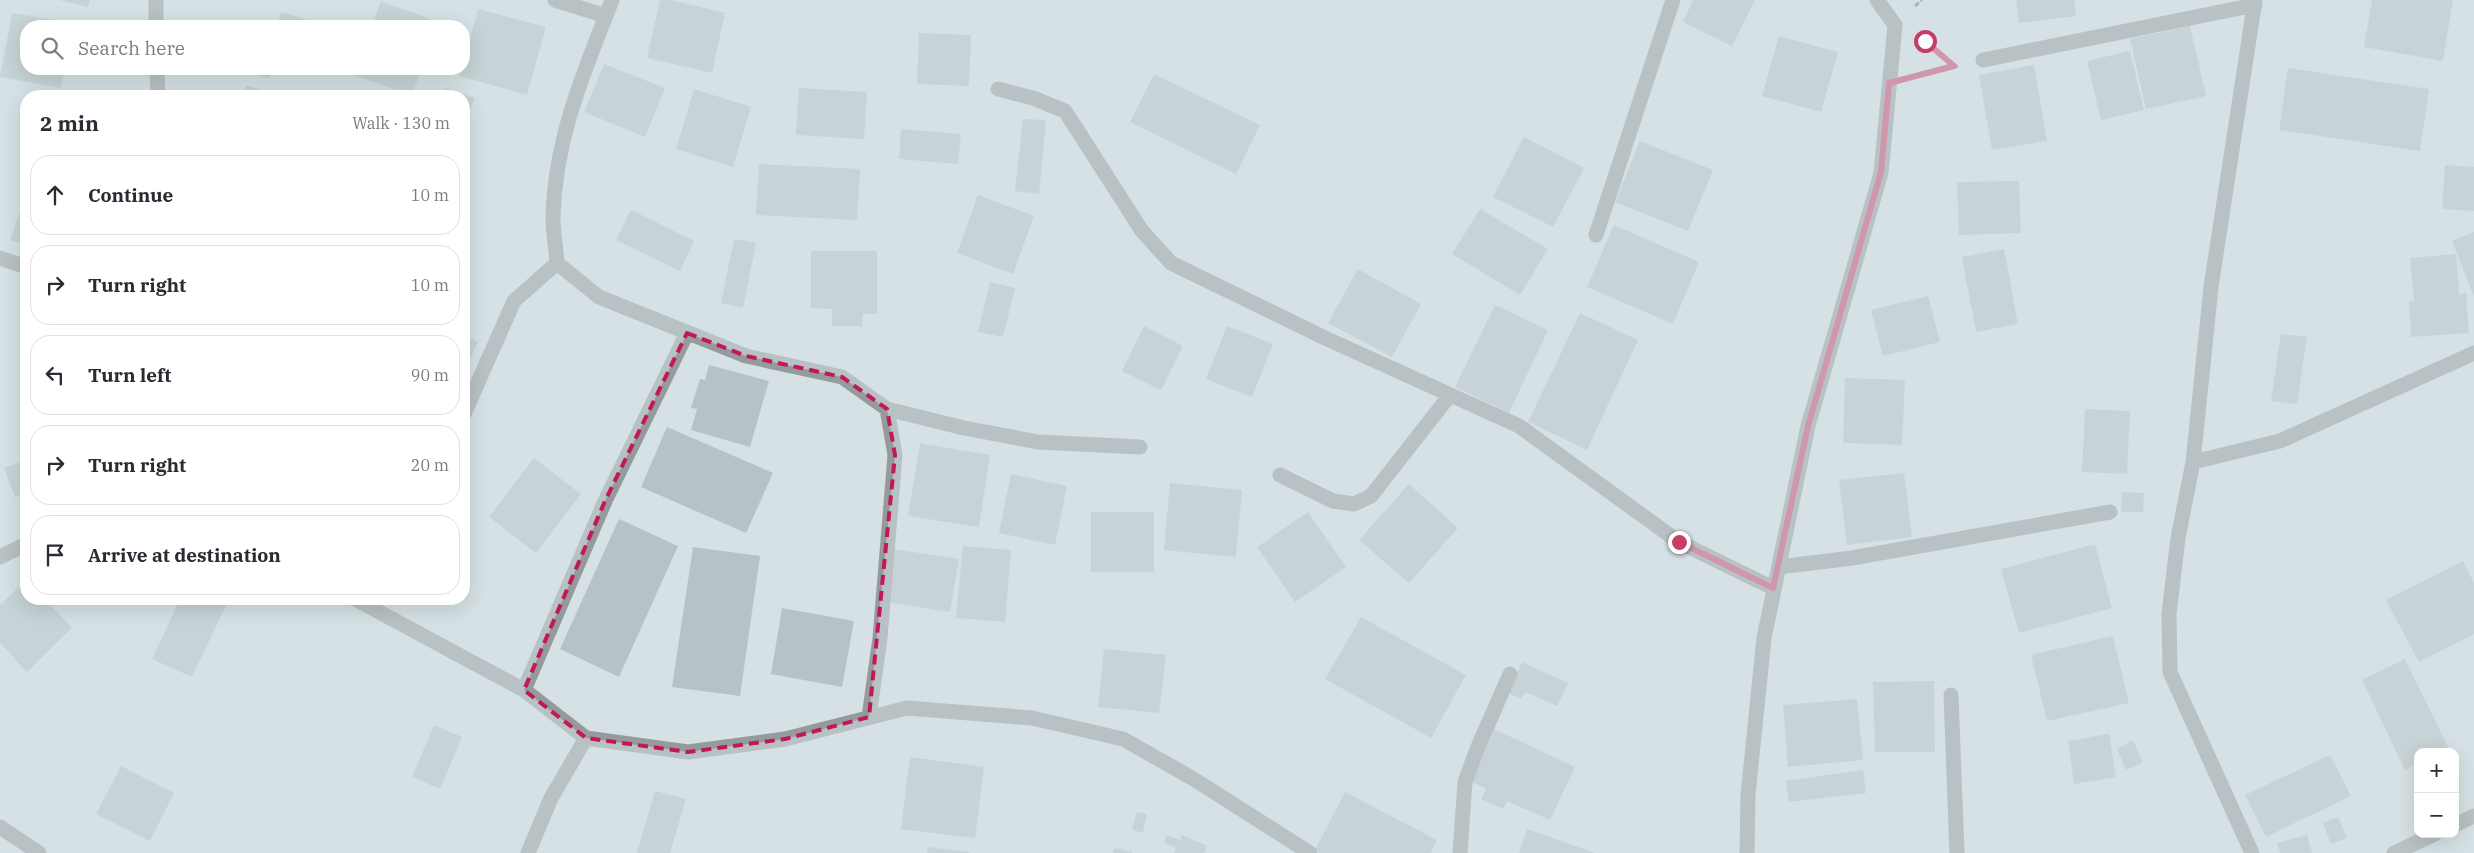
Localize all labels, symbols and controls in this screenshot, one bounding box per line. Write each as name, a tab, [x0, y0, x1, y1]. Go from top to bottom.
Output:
search box	[20, 20, 470, 75]
route start	[1914, 30, 1937, 53]
icon: search	[38, 34, 66, 62]
text: Search here	[78, 36, 185, 60]
text: 2 min	[40, 109, 99, 137]
text: Walk · 130 m	[352, 113, 450, 133]
icon: ahead	[41, 181, 69, 209]
text: Continue	[88, 183, 173, 207]
text: 10 m	[411, 185, 449, 205]
icon: right	[41, 271, 69, 299]
text: Turn right	[88, 273, 186, 297]
text: 10 m	[411, 275, 449, 295]
icon: left	[41, 361, 69, 389]
text: Turn left	[88, 363, 171, 387]
text: 90 m	[411, 365, 449, 385]
icon: right	[41, 451, 69, 479]
text: Turn right	[88, 453, 186, 477]
text: 20 m	[411, 455, 449, 475]
route end	[1668, 531, 1691, 554]
icon: arrive	[41, 541, 69, 569]
text: Arrive at destination	[88, 543, 281, 567]
map controls	[2414, 748, 2459, 838]
button: +	[2414, 748, 2459, 793]
button: −	[2414, 793, 2459, 838]

